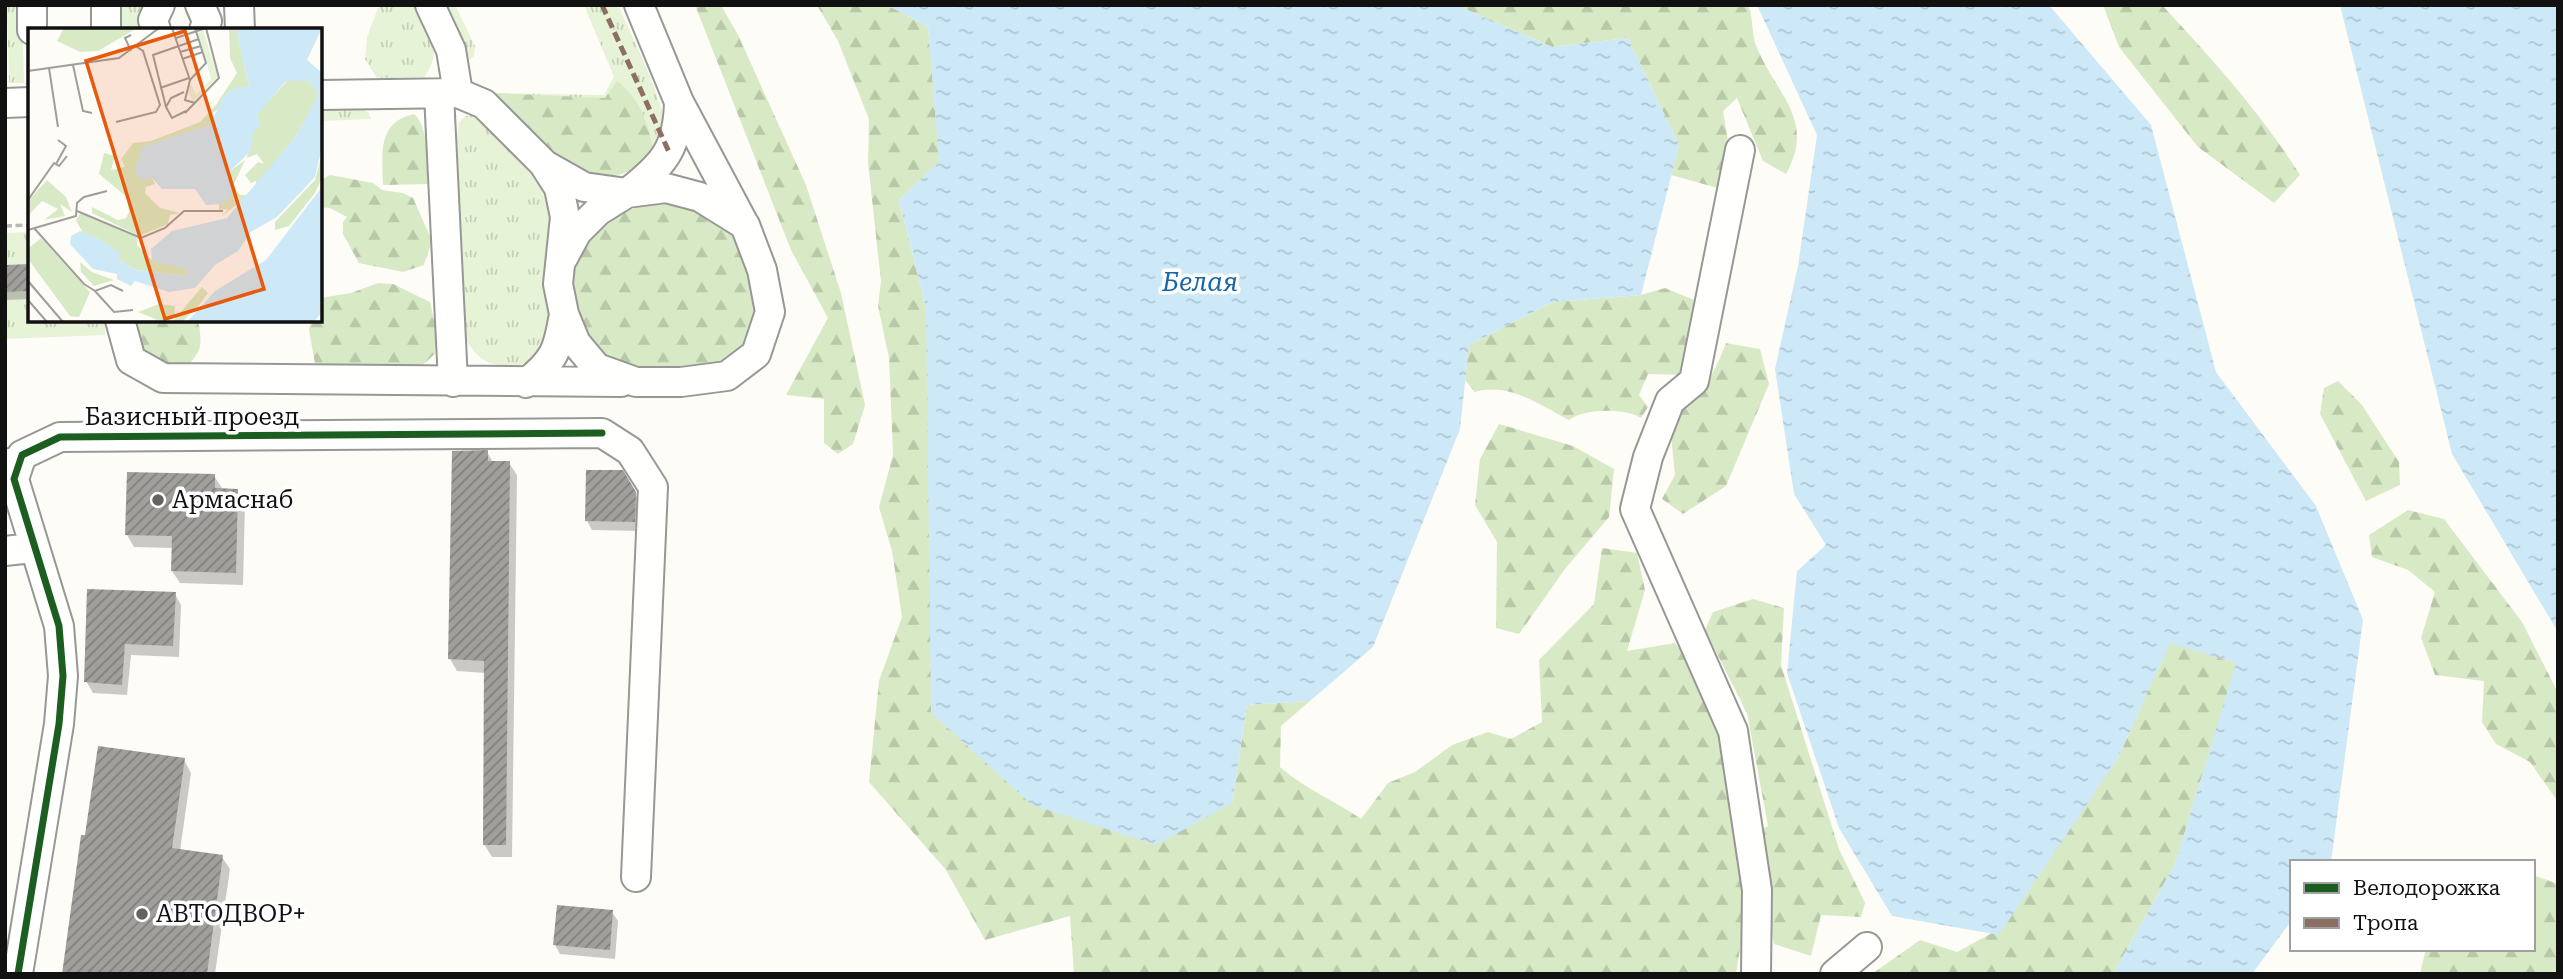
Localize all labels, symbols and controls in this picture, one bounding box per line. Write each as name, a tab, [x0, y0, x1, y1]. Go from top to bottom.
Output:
inset map	[28, 28, 322, 322]
water label: Белая	[1161, 267, 1238, 297]
street label: Базисный проезд	[85, 403, 299, 431]
place label: Армаснаб	[172, 486, 293, 514]
marker: Армаснаб	[150, 492, 166, 508]
legend	[2290, 860, 2535, 951]
text: Велодорожка	[2353, 876, 2501, 900]
place label: АВТОДВОР+	[156, 900, 306, 928]
marker: АВТОДВОР+	[134, 906, 150, 922]
text: Тропа	[2353, 911, 2419, 935]

